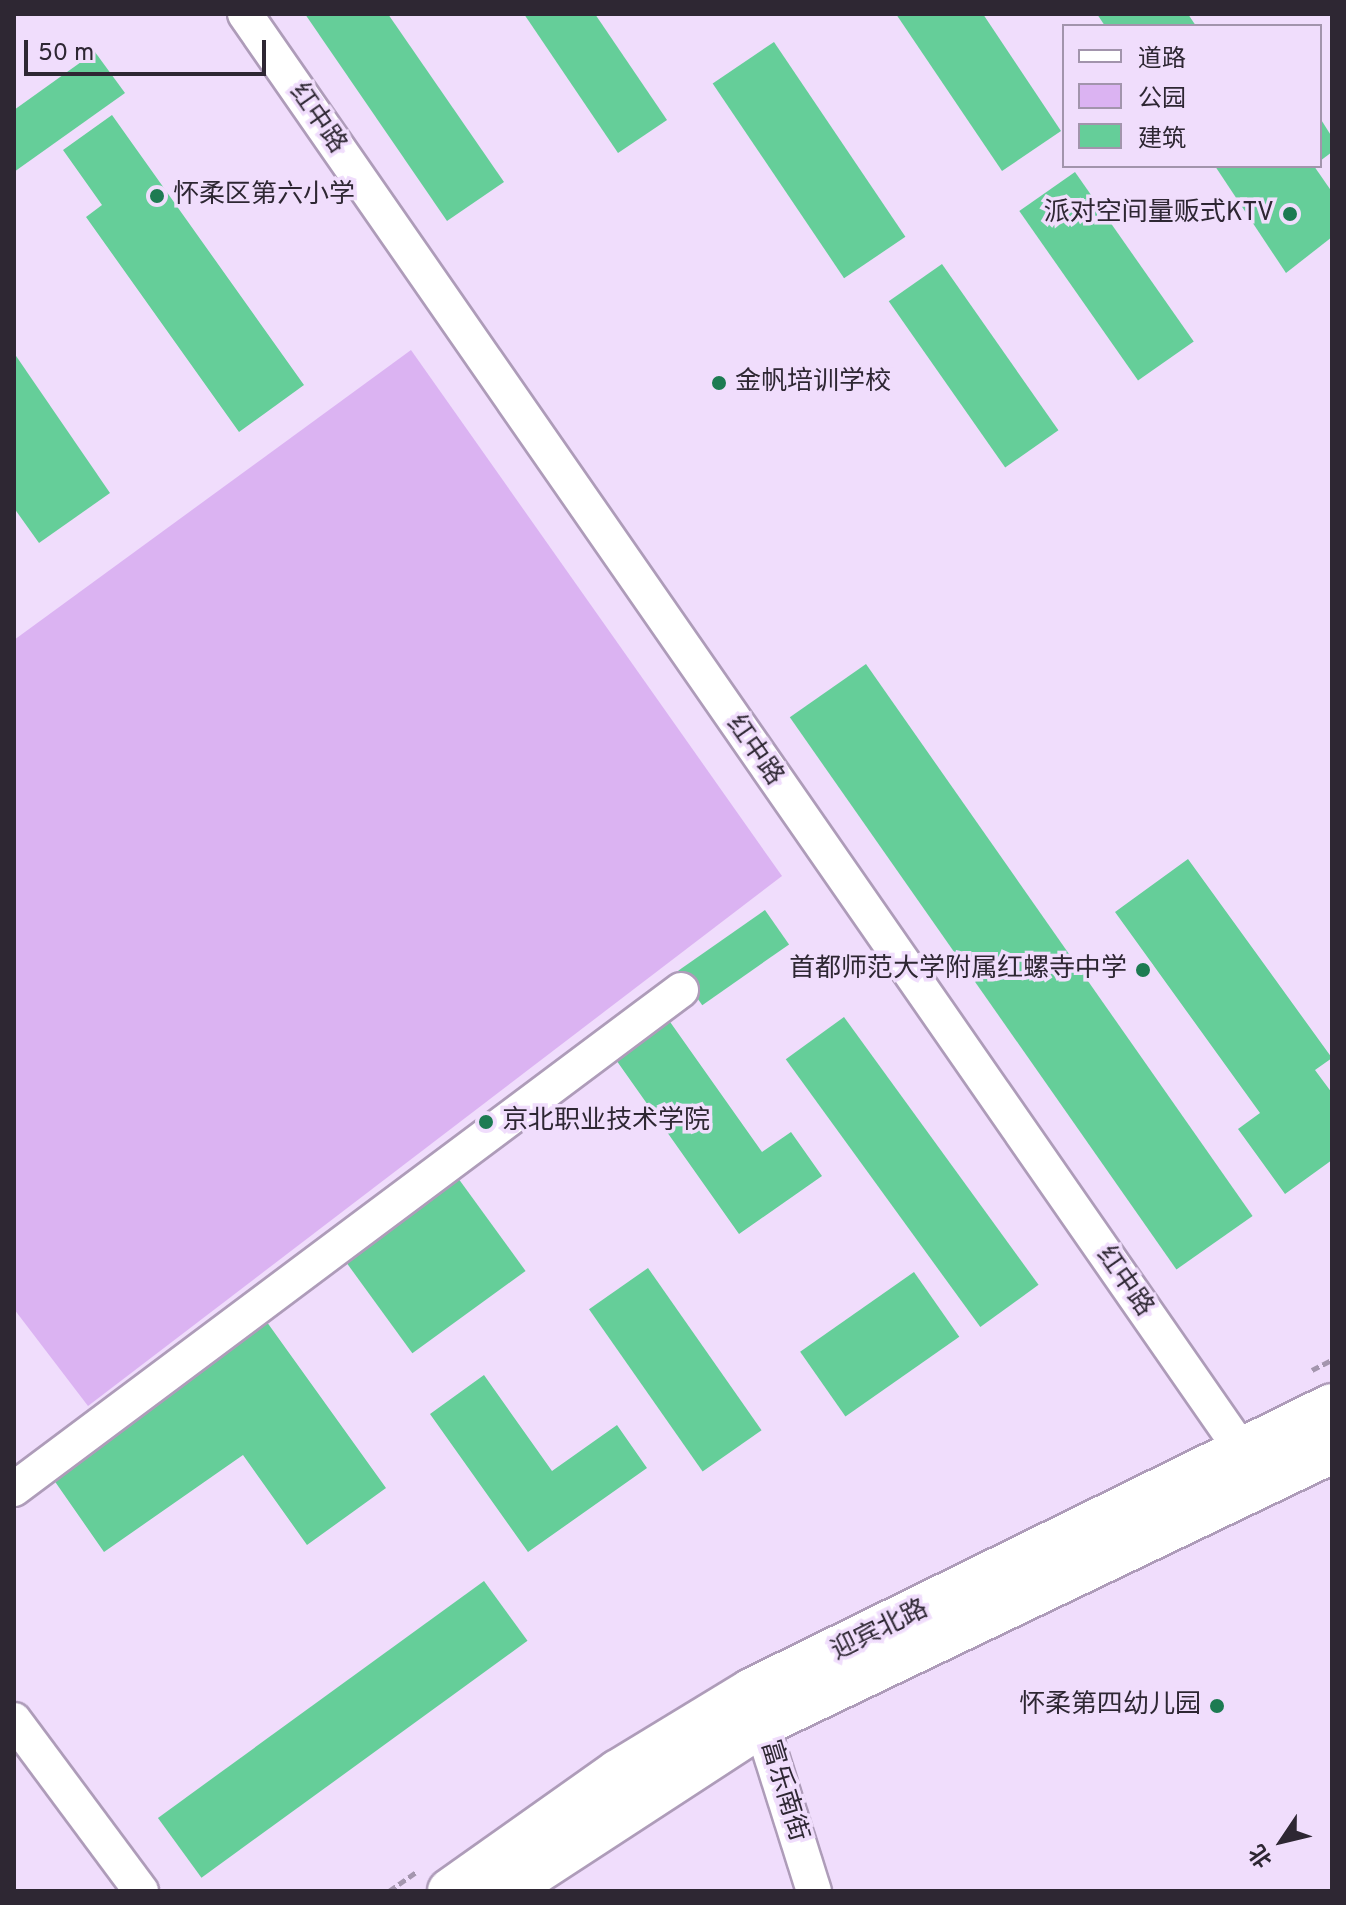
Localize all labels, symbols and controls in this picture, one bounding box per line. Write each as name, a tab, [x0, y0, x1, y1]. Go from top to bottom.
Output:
scale bar	[28, 24, 270, 74]
legend	[1062, 24, 1322, 168]
text: 50 m	[38, 39, 94, 69]
text: 道路	[1138, 45, 1186, 75]
street label: 红中路	[282, 78, 352, 160]
text: 公园	[1138, 85, 1186, 115]
text: 建筑	[1138, 125, 1186, 155]
place label: 怀柔区第六小学	[173, 180, 355, 212]
marker: 怀柔区第六小学	[148, 187, 166, 205]
place label: 派对空间量贩式KTV	[1044, 198, 1274, 230]
marker: 派对空间量贩式KTV	[1281, 205, 1299, 223]
place label: 金帆培训学校	[735, 367, 891, 399]
marker: 金帆培训学校	[710, 374, 728, 392]
street label: 红中路	[719, 710, 789, 792]
place label: 首都师范大学附属红螺寺中学	[789, 954, 1127, 986]
marker: 首都师范大学附属红螺寺中学	[1134, 961, 1152, 979]
place label: 京北职业技术学院	[502, 1106, 710, 1138]
marker: 京北职业技术学院	[477, 1113, 495, 1131]
street label: 红中路	[1089, 1241, 1159, 1323]
street label: 迎宾北路	[826, 1594, 934, 1668]
place label: 怀柔第四幼儿园	[1019, 1690, 1201, 1722]
marker: 怀柔第四幼儿园	[1208, 1697, 1226, 1715]
street label: 富乐南街	[753, 1737, 813, 1845]
north arrow	[1242, 1801, 1322, 1881]
text: 北	[1245, 1838, 1279, 1872]

